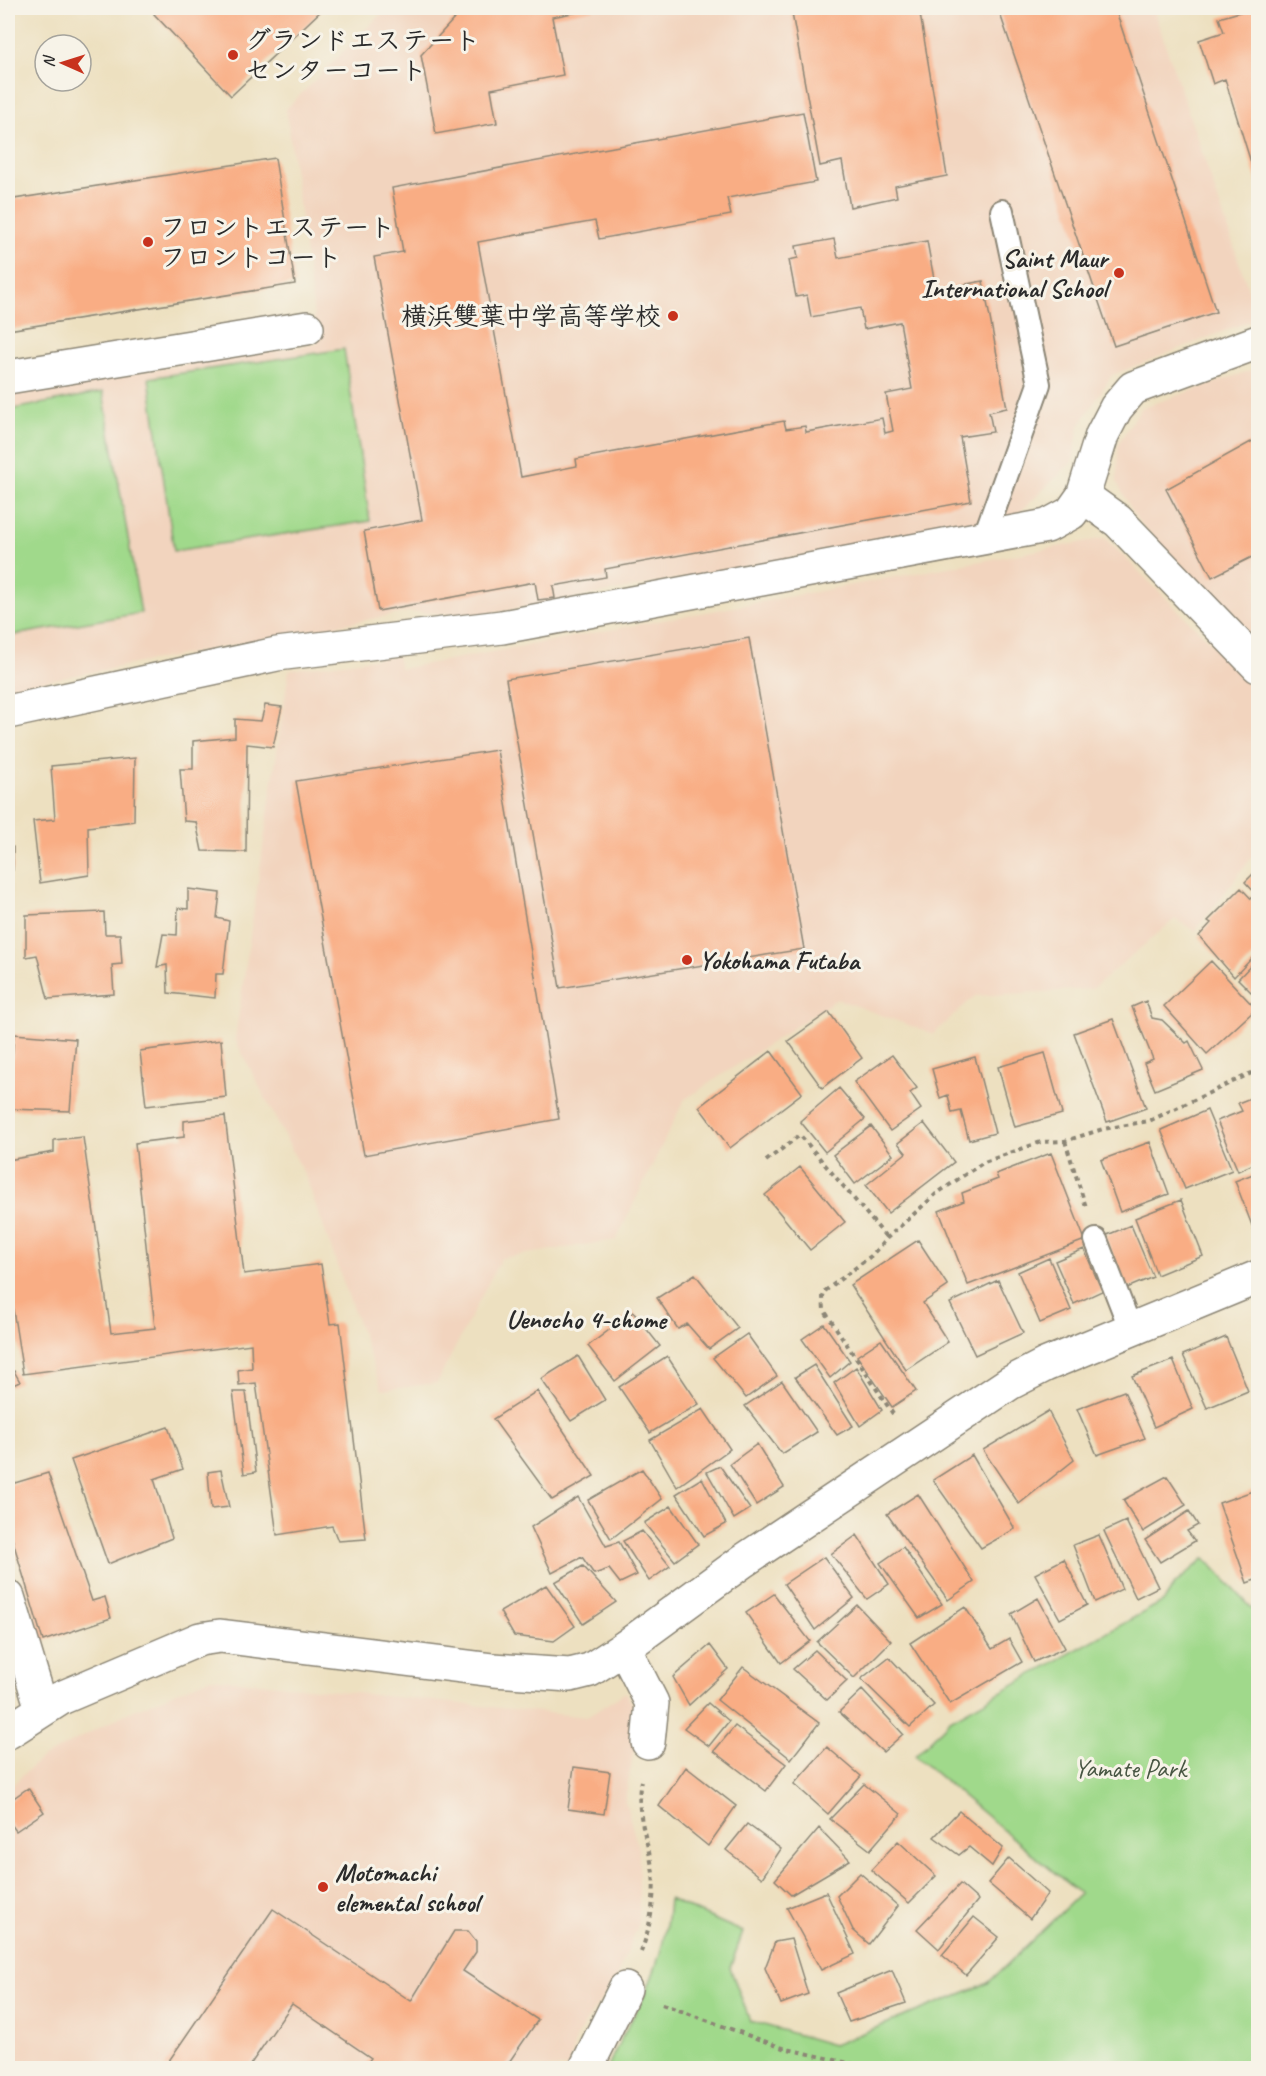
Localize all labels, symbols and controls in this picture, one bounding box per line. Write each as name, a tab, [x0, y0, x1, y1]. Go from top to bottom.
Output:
place label: グランドエステート センターコート	[245, 24, 481, 87]
north arrow	[33, 33, 93, 93]
marker: グランドエステート センターコート	[226, 48, 240, 62]
text: N	[39, 54, 59, 68]
place label: フロントエステート フロントコート	[160, 211, 396, 274]
marker: フロントエステート フロントコート	[141, 235, 155, 249]
place label: Saint Maur International School	[921, 242, 1112, 305]
marker: Saint Maur International School	[1112, 266, 1126, 280]
place label: 横浜雙葉中学高等学校	[401, 300, 661, 333]
marker: 横浜雙葉中学高等学校	[666, 309, 680, 323]
place label: Yokohama Futaba	[699, 944, 861, 977]
marker: Yokohama Futaba	[680, 953, 694, 967]
district label: Uenocho 4-chome	[506, 1302, 668, 1336]
park label: Yamate Park	[1074, 1752, 1189, 1785]
place label: Motomachi elemental school	[335, 1856, 484, 1919]
marker: Motomachi elemental school	[316, 1880, 330, 1894]

